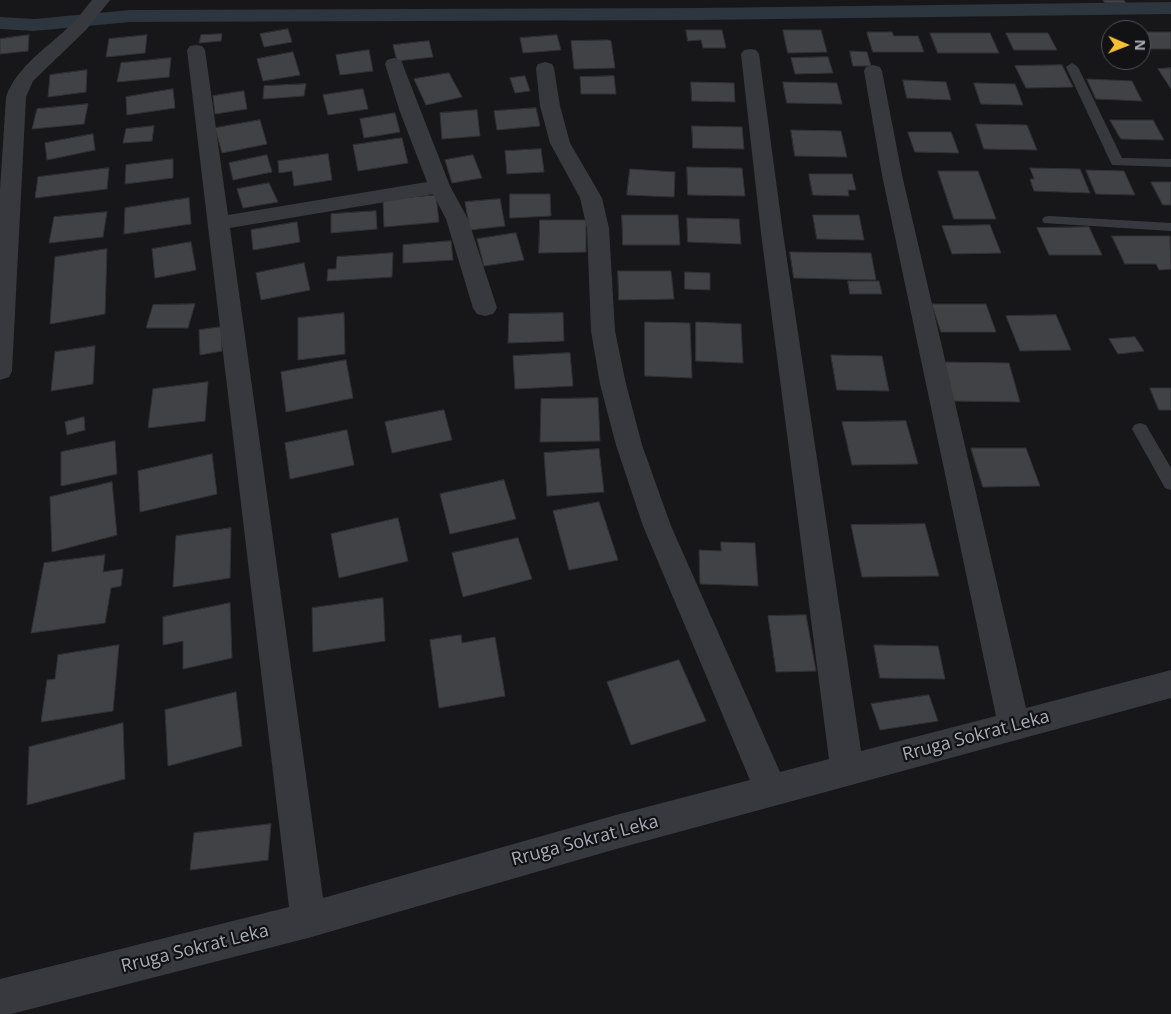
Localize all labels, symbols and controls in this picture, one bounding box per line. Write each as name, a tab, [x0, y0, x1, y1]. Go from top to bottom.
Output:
north arrow	[1101, 20, 1151, 70]
text: N	[1131, 39, 1150, 51]
street label: Rruga Sokrat Leka	[900, 706, 1052, 766]
street label: Rruga Sokrat Leka	[509, 811, 661, 871]
street label: Rruga Sokrat Leka	[119, 920, 271, 978]

